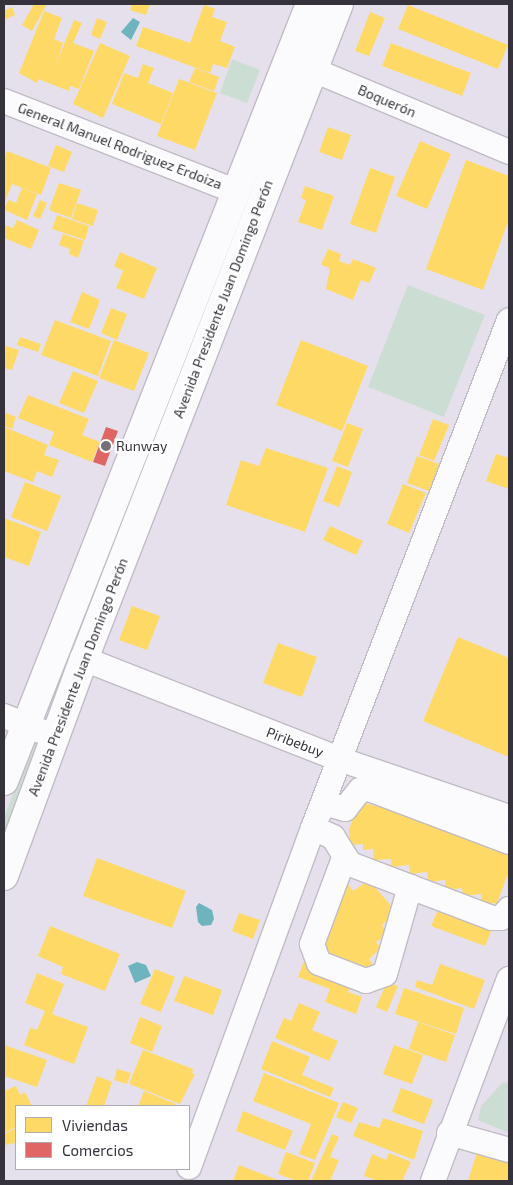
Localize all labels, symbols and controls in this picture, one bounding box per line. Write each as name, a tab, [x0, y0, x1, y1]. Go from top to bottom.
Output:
street label: Boquerón	[355, 81, 419, 121]
street label: General Manuel Rodriguez Erdoiza	[15, 99, 225, 193]
street label: Avenida Presidente Juan Domingo Perón	[170, 177, 276, 421]
place label: Runway	[116, 438, 167, 454]
marker: Runway	[100, 440, 112, 452]
street label: Avenida Presidente Juan Domingo Perón	[25, 555, 131, 799]
street label: Piribebuy	[264, 723, 326, 761]
legend	[15, 1105, 190, 1170]
text: Viviendas	[62, 1116, 128, 1134]
text: Comercios	[62, 1141, 133, 1159]

